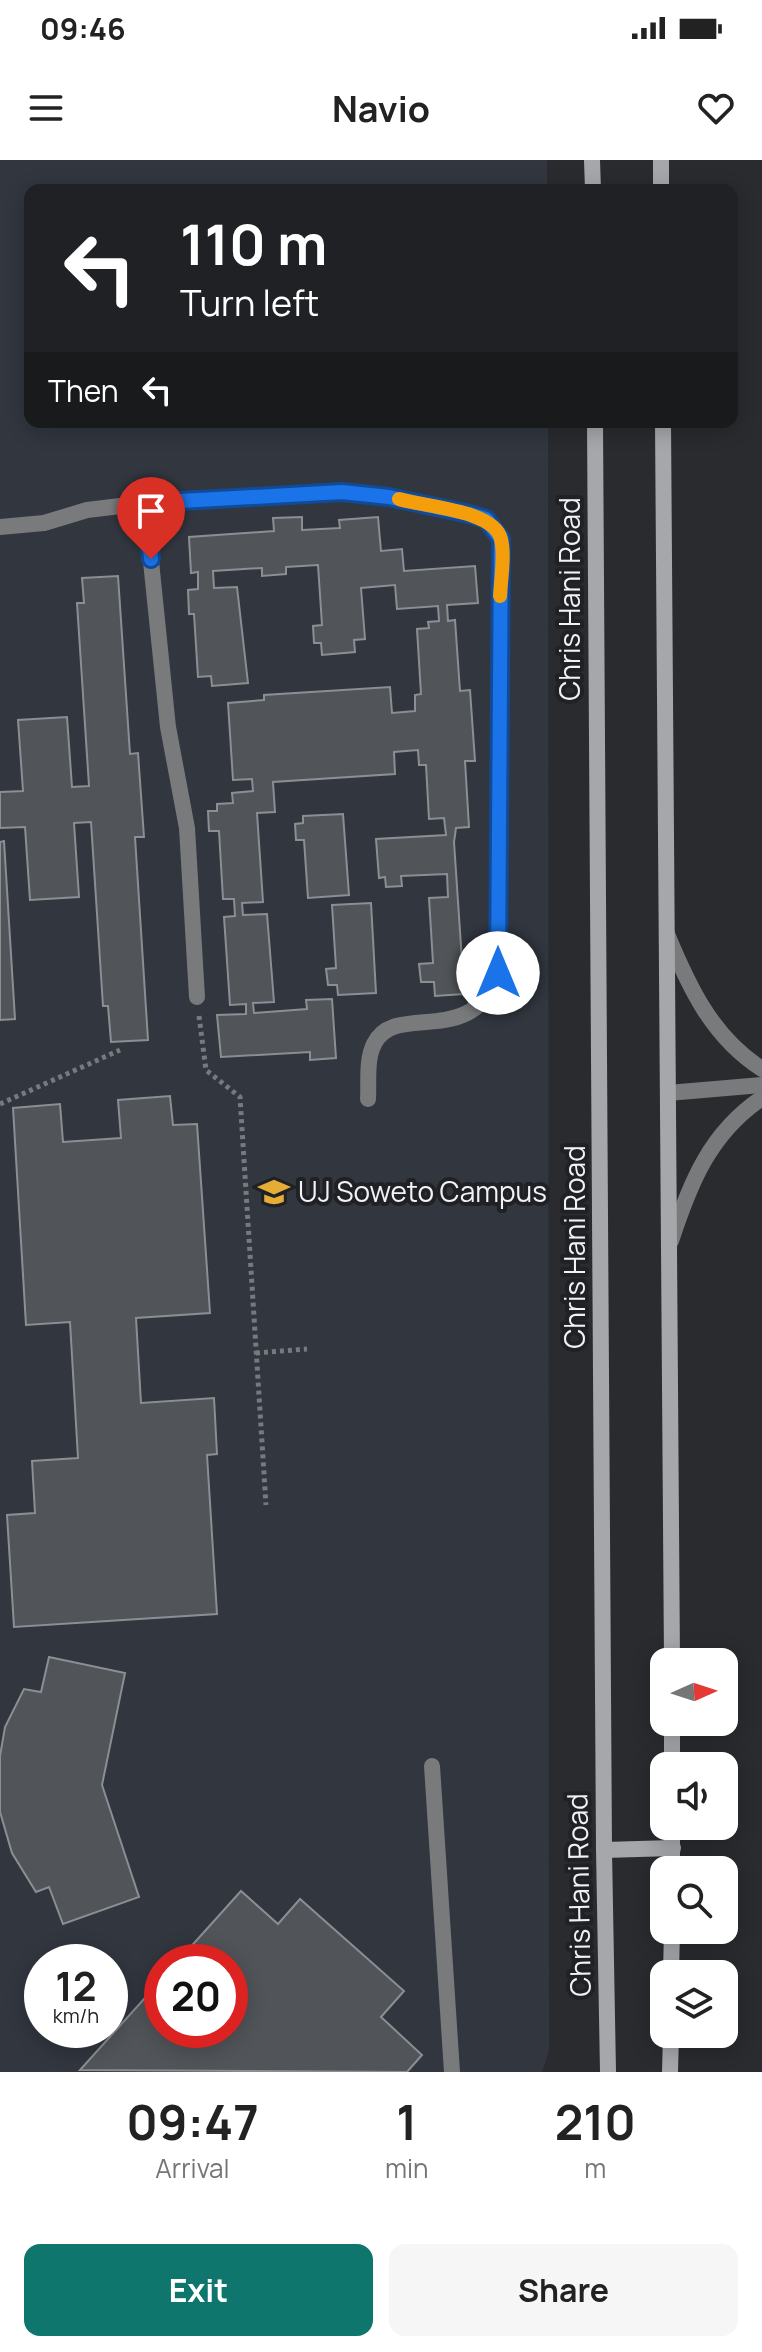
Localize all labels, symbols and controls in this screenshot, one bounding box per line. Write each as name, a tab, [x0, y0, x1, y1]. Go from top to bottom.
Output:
text: 09:46	[40, 8, 126, 49]
text: Navio	[332, 84, 430, 133]
icon: menu	[24, 86, 68, 130]
icon: heart	[694, 86, 738, 130]
text: 110 m	[180, 205, 327, 282]
icon: left	[48, 216, 152, 320]
text: Turn left	[180, 278, 319, 327]
icon: left	[135, 368, 179, 412]
text: Then	[48, 370, 119, 411]
pin	[117, 477, 185, 559]
icon: arrive	[129, 489, 173, 533]
street label: Chris Hani Road	[550, 497, 588, 701]
position arrow	[456, 931, 540, 1015]
street label: Chris Hani Road	[555, 1145, 593, 1349]
place label: UJ Soweto Campus	[298, 1172, 547, 1210]
school or university icon: UJ Soweto Campus	[257, 1175, 291, 1209]
north arrow	[650, 1648, 738, 1736]
map controls	[650, 1648, 738, 2048]
button: sound	[650, 1752, 738, 1840]
street label: Chris Hani Road	[557, 1793, 599, 1997]
button: search	[650, 1856, 738, 1944]
speed limit sign: 20	[144, 1944, 248, 2048]
text: 12	[55, 1958, 97, 2013]
button: layers	[650, 1960, 738, 2048]
text: km/h	[53, 2002, 99, 2029]
text: 09:47	[126, 2089, 259, 2154]
text: 1	[396, 2089, 417, 2154]
text: 210	[555, 2089, 636, 2154]
text: Arrival	[155, 2150, 230, 2186]
text: min	[385, 2150, 429, 2186]
text: m	[584, 2150, 606, 2186]
button: Exit	[24, 2244, 373, 2336]
button: Share	[389, 2244, 738, 2336]

